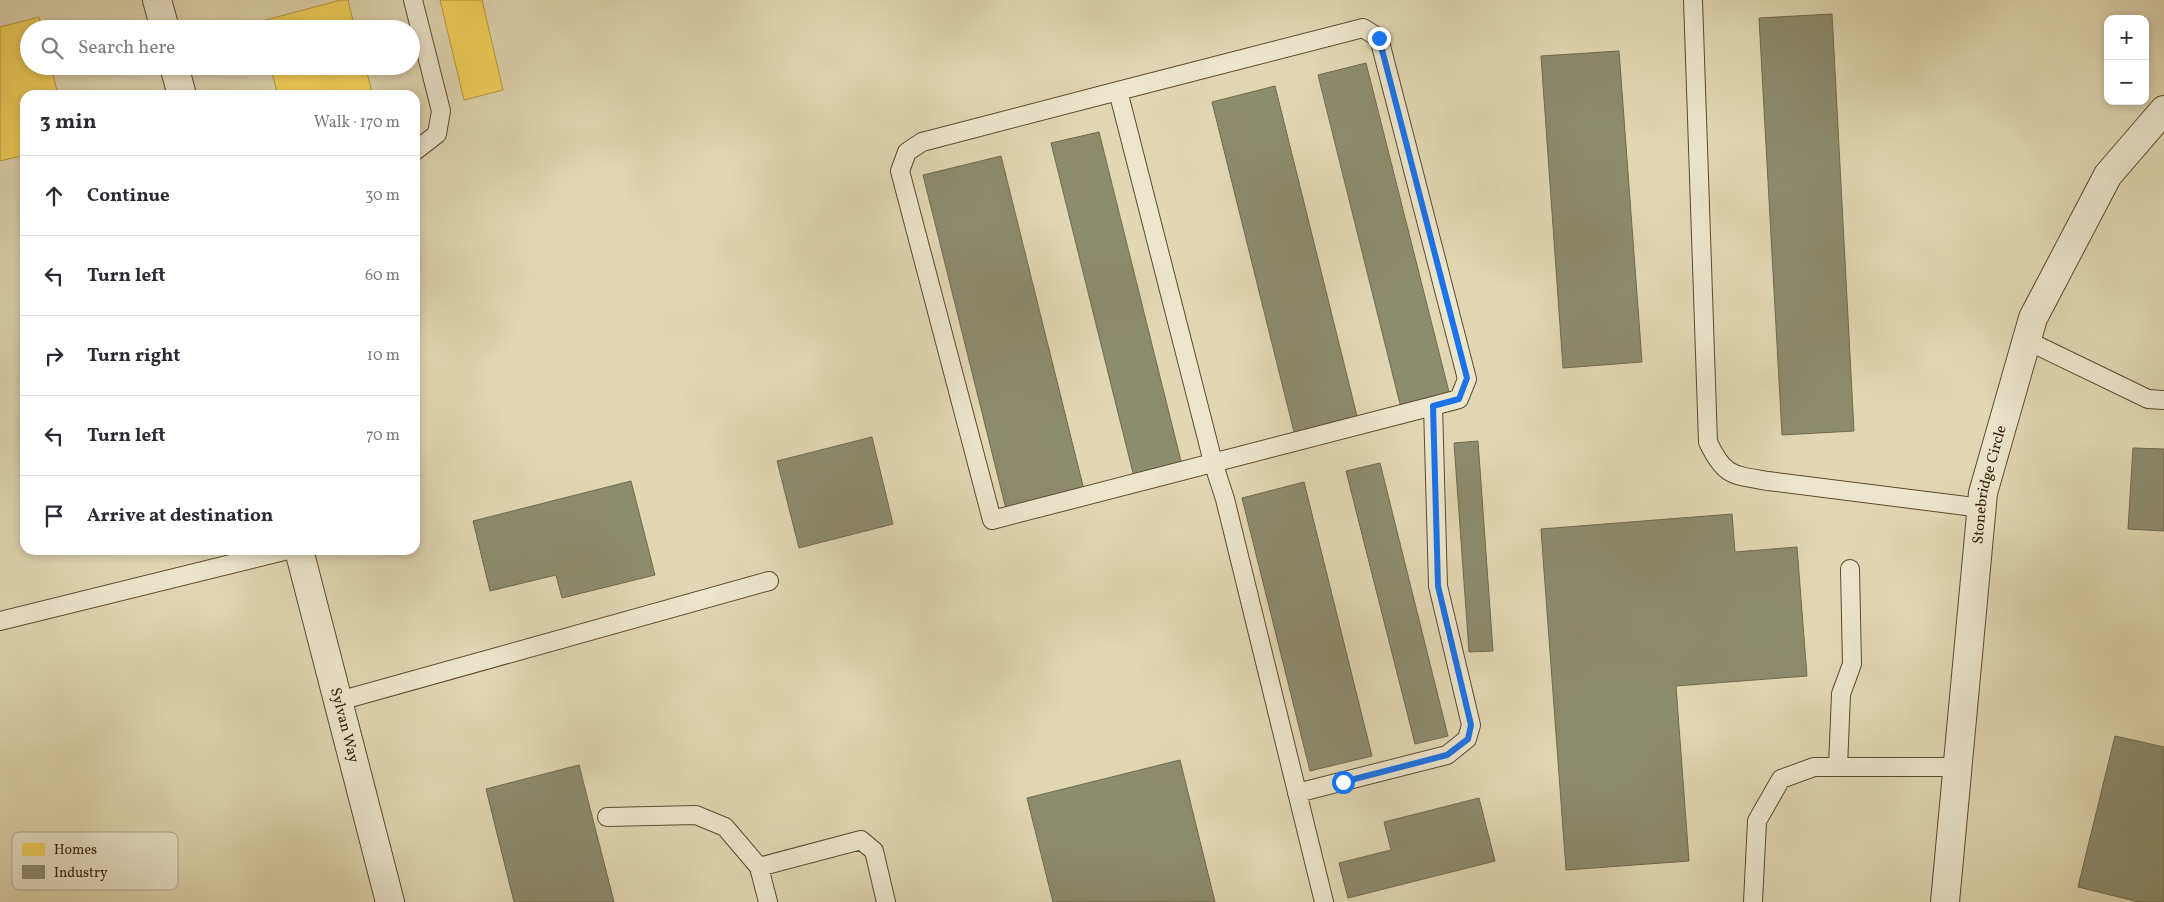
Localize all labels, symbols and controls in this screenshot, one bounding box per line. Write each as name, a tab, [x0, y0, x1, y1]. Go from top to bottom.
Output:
map controls	[2104, 15, 2149, 105]
button: +	[2104, 15, 2149, 60]
search box	[20, 20, 420, 75]
route end	[1368, 27, 1391, 50]
icon: search	[38, 34, 66, 62]
text: Search here	[78, 35, 175, 61]
button: −	[2104, 60, 2149, 105]
text: 3 min	[40, 108, 96, 137]
text: Walk · 170 m	[314, 112, 400, 134]
icon: ahead	[40, 182, 68, 210]
text: Continue	[87, 183, 170, 209]
text: 30 m	[365, 185, 400, 207]
icon: left	[40, 262, 68, 290]
text: Turn left	[87, 263, 166, 289]
text: 60 m	[365, 265, 400, 287]
icon: right	[40, 342, 68, 370]
text: Turn right	[87, 343, 180, 369]
text: 10 m	[367, 345, 400, 367]
icon: left	[40, 422, 68, 450]
text: Turn left	[87, 423, 166, 449]
street label: Stonebridge Circle	[1968, 423, 2012, 545]
text: 70 m	[366, 425, 400, 447]
icon: arrive	[40, 502, 68, 530]
text: Arrive at destination	[87, 503, 273, 529]
street label: Sylvan Way	[325, 685, 364, 765]
route start	[1332, 771, 1355, 794]
legend	[12, 832, 178, 890]
text: Homes	[54, 841, 97, 860]
text: Industry	[54, 864, 108, 883]

